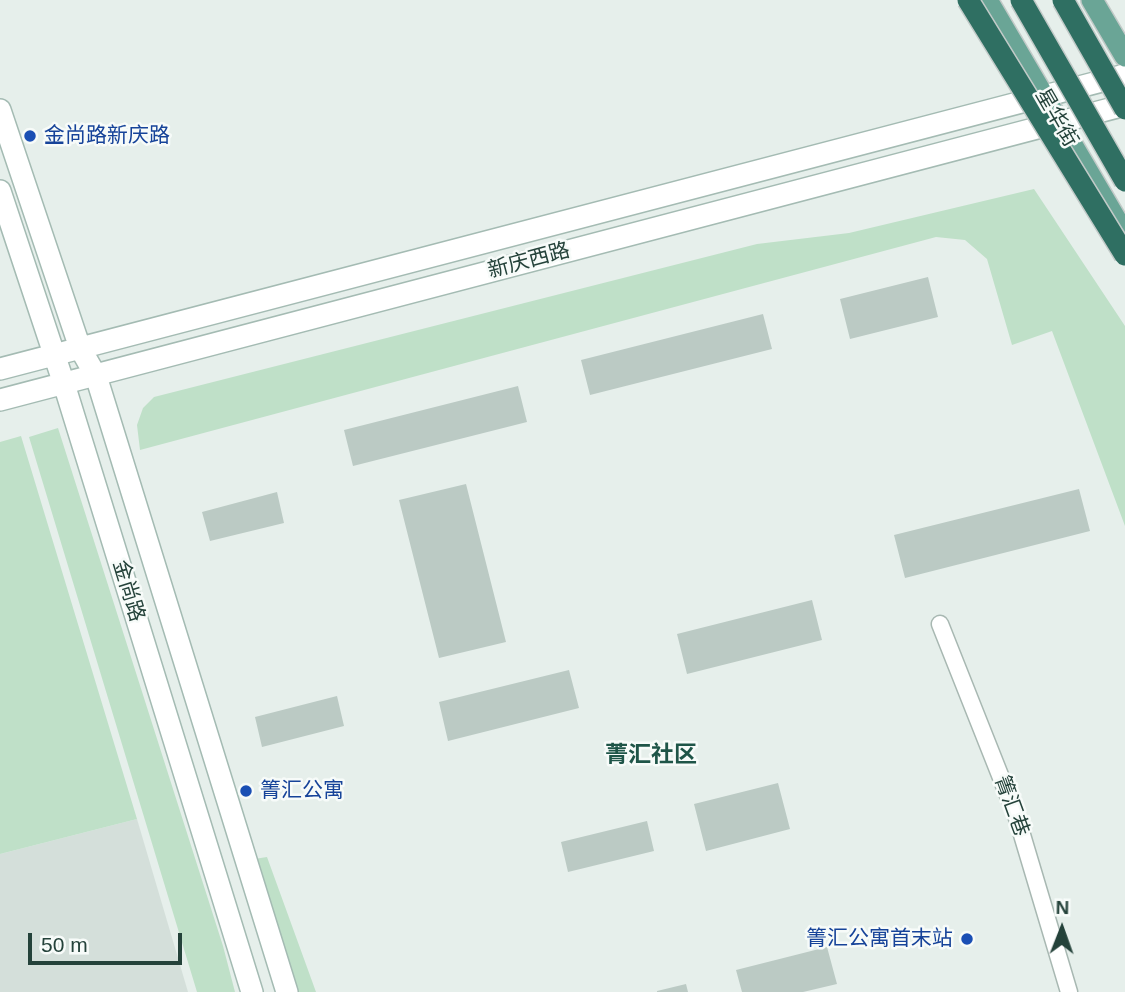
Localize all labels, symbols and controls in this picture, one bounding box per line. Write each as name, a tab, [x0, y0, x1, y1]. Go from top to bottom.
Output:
street label: 星华街	[1029, 84, 1083, 152]
place label: 金尚路新庆路	[44, 123, 170, 149]
marker: 金尚路新庆路	[22, 128, 38, 144]
street label: 新庆西路	[485, 238, 573, 284]
street label: 金尚路	[107, 557, 149, 625]
district label: 菁汇社区	[605, 742, 697, 770]
street label: 箐汇巷	[988, 772, 1034, 840]
place label: 箐汇公寓	[260, 778, 344, 804]
marker: 箐汇公寓	[238, 783, 254, 799]
north arrow	[1027, 894, 1097, 964]
text: N	[1055, 897, 1069, 918]
scale bar	[32, 918, 186, 962]
place label: 箐汇公寓首末站	[806, 926, 953, 952]
marker: 箐汇公寓首末站	[959, 931, 975, 947]
text: 50 m	[41, 933, 88, 956]

